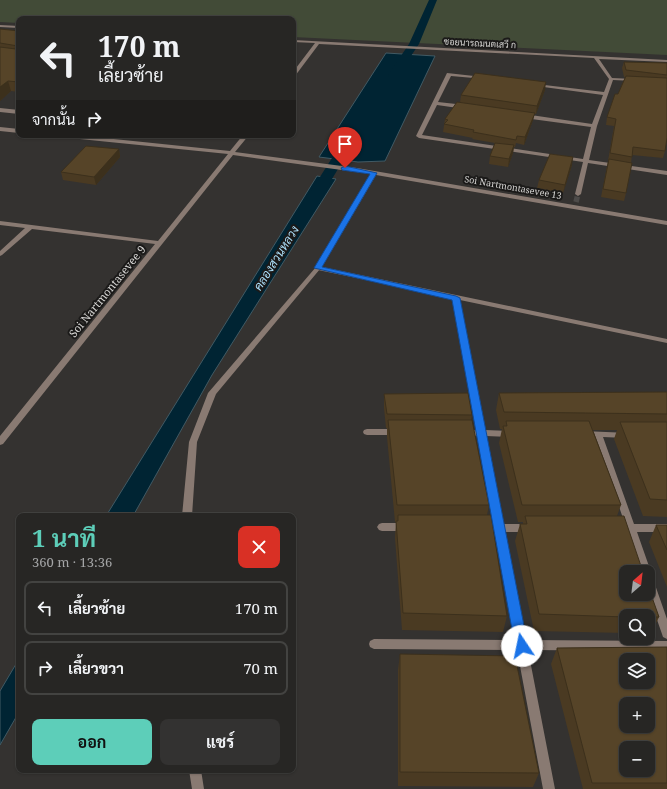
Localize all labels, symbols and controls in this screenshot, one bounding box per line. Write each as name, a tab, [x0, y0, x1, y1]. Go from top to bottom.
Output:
text: 170 m	[98, 27, 180, 65]
icon: left	[32, 32, 84, 84]
street label: ซอยนารถมนตเสวี ก	[443, 35, 517, 51]
text: เลี้ยวซ้าย	[98, 63, 164, 87]
icon: right	[83, 108, 105, 130]
text: จากนั้น	[32, 109, 75, 129]
pin	[328, 127, 362, 168]
icon: arrive	[334, 133, 356, 155]
street label: Soi Nartmontasevee 13	[463, 172, 563, 202]
water label: คลองสวนหลวง	[249, 222, 303, 294]
street label: Soi Nartmontasevee 9	[65, 242, 149, 340]
text: 1 นาที	[32, 521, 96, 554]
button: close	[238, 526, 280, 568]
text: 360 m · 13:36	[32, 553, 112, 571]
north arrow	[619, 565, 655, 601]
map controls	[619, 565, 655, 777]
icon: left	[34, 597, 56, 619]
text: เลี้ยวซ้าย	[68, 598, 125, 618]
text: 170 m	[235, 598, 278, 618]
button: search	[619, 609, 655, 645]
position arrow	[501, 625, 543, 667]
button: layers	[619, 653, 655, 689]
icon: right	[34, 657, 56, 679]
text: เลี้ยวขวา	[68, 658, 124, 678]
text: 70 m	[243, 658, 278, 678]
button: +	[619, 697, 655, 733]
button: ออก	[32, 719, 152, 765]
button: แชร์	[160, 719, 280, 765]
button: −	[619, 741, 655, 777]

